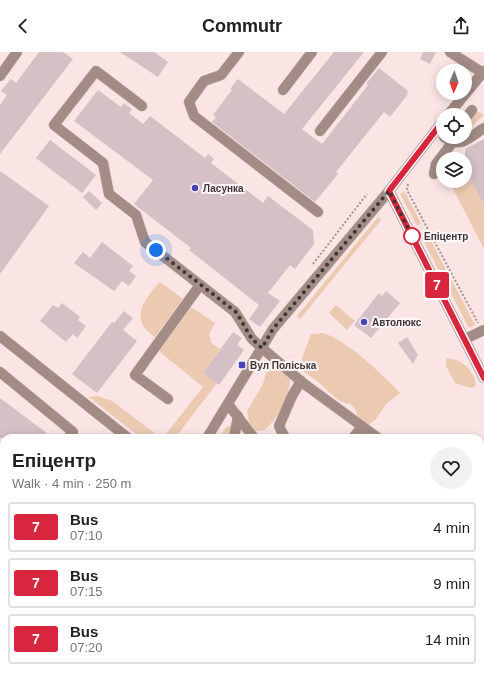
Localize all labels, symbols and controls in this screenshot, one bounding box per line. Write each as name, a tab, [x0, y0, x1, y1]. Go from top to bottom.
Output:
icon: back	[12, 15, 34, 37]
icon: share	[450, 15, 472, 37]
text: Commutr	[202, 16, 282, 36]
north arrow	[436, 64, 472, 100]
map controls	[436, 64, 472, 188]
button: locate	[436, 108, 472, 144]
button: layers	[436, 152, 472, 188]
marker: Ласунка	[190, 183, 200, 193]
place label: Ласунка	[203, 183, 244, 194]
marker: Епіцентр	[403, 227, 421, 245]
place label: Епіцентр	[424, 231, 468, 242]
your location	[146, 240, 166, 260]
line badge: 7	[424, 272, 450, 298]
text: 7	[433, 277, 441, 293]
marker: Автолюкс	[359, 317, 369, 327]
place label: Автолюкс	[372, 317, 422, 328]
marker: Вул Поліська	[237, 360, 247, 370]
place label: Вул Поліська	[250, 360, 317, 371]
button: heart	[430, 447, 472, 489]
text: Епіцентр	[12, 450, 96, 471]
text: Walk · 4 min · 250 m	[12, 476, 131, 491]
text: Bus	[70, 511, 98, 528]
text: 7	[32, 519, 40, 535]
text: 4 min	[433, 519, 470, 536]
text: 07:10	[70, 528, 103, 543]
text: Bus	[70, 567, 98, 584]
text: 7	[32, 575, 40, 591]
text: 9 min	[433, 575, 470, 592]
text: 07:15	[70, 584, 103, 599]
text: Bus	[70, 623, 98, 640]
text: 7	[32, 631, 40, 647]
text: 14 min	[425, 631, 470, 648]
text: 07:20	[70, 640, 103, 655]

